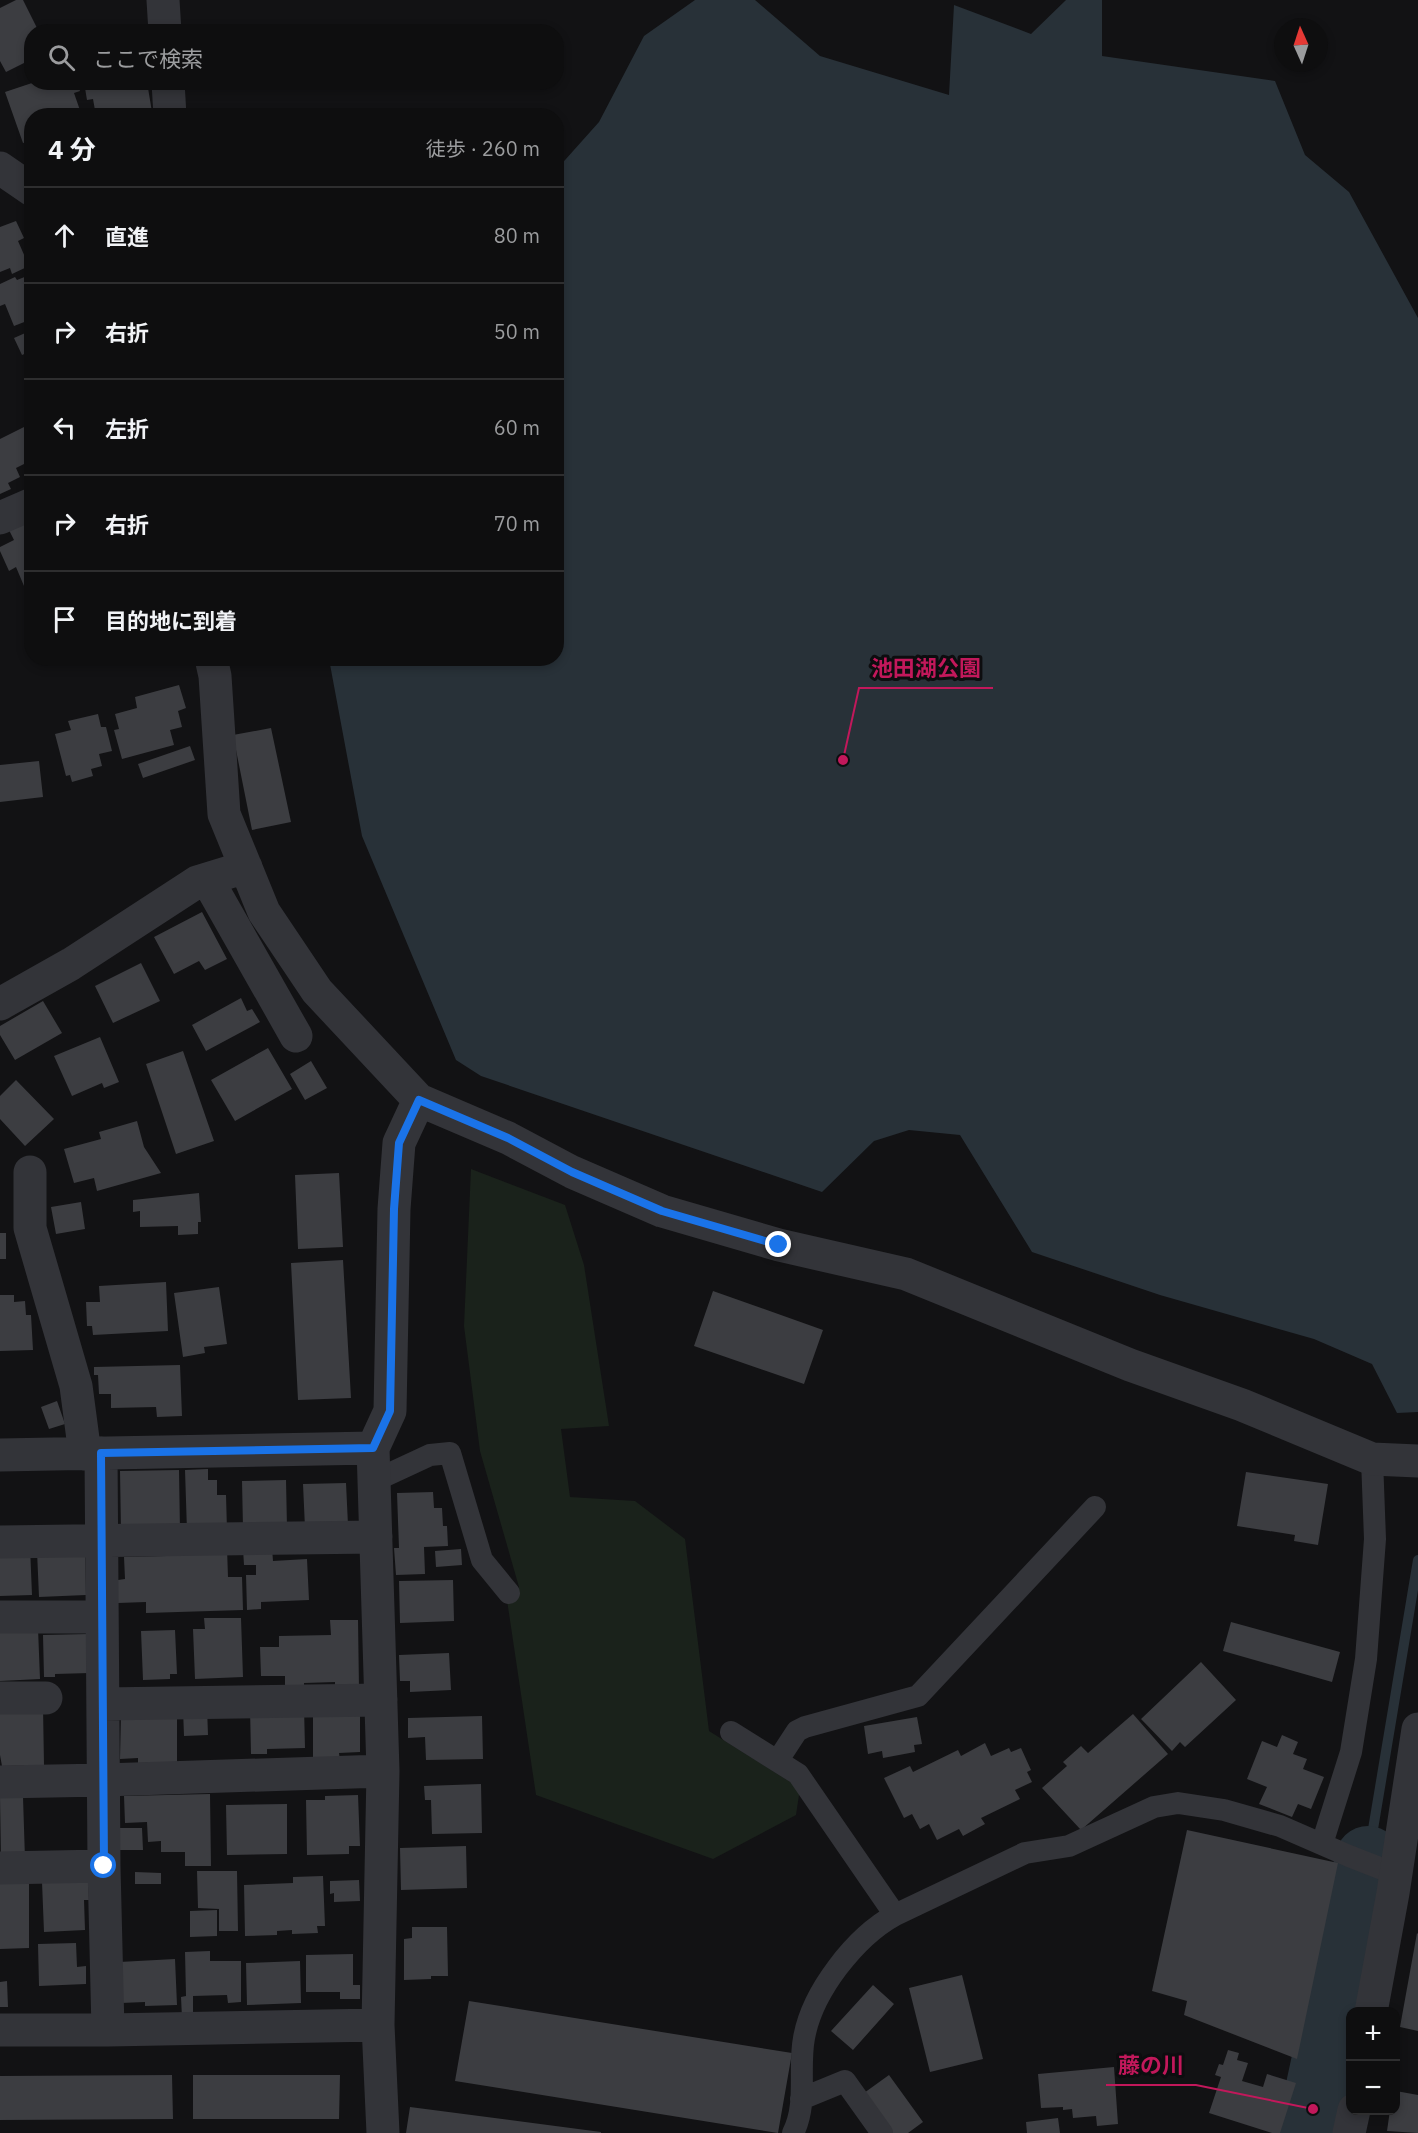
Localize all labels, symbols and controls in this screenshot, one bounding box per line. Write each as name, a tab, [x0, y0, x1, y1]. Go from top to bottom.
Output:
north arrow	[1274, 18, 1328, 72]
search box	[24, 24, 564, 90]
icon: search	[45, 41, 78, 74]
text: ここで検索	[93, 44, 203, 73]
text: 4 分	[48, 132, 96, 166]
text: 徒歩 · 260 m	[426, 135, 540, 162]
icon: ahead	[48, 219, 81, 252]
text: 直進	[105, 222, 149, 251]
text: 80 m	[494, 222, 540, 249]
icon: right	[48, 315, 81, 348]
text: 右折	[105, 318, 149, 347]
text: 50 m	[494, 318, 540, 345]
icon: left	[48, 411, 81, 444]
text: 左折	[105, 414, 149, 443]
text: 60 m	[494, 414, 540, 441]
icon: right	[48, 507, 81, 540]
text: 右折	[105, 510, 149, 539]
text: 70 m	[494, 510, 540, 537]
icon: arrive	[48, 603, 81, 636]
text: 目的地に到着	[105, 606, 237, 635]
callout: 池田湖公園	[859, 648, 993, 688]
text: 池田湖公園	[871, 653, 981, 682]
route end	[765, 1231, 791, 1257]
route start	[90, 1852, 116, 1878]
map controls	[1346, 2007, 1400, 2115]
button: +	[1346, 2007, 1400, 2061]
callout: 藤の川	[1106, 2045, 1196, 2085]
text: 藤の川	[1118, 2050, 1184, 2079]
button: −	[1346, 2061, 1400, 2115]

